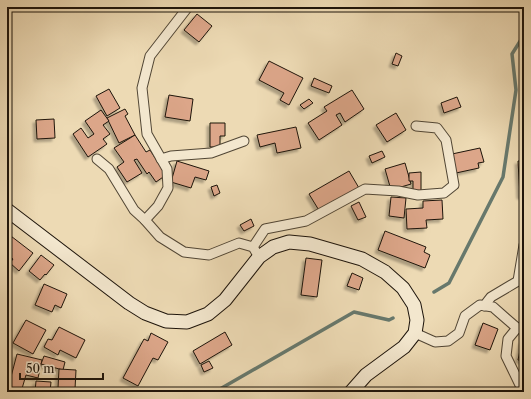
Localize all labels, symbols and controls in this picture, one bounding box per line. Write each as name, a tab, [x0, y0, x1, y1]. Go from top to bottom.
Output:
scale bar	[20, 355, 103, 381]
text: 50 m	[26, 361, 55, 376]

